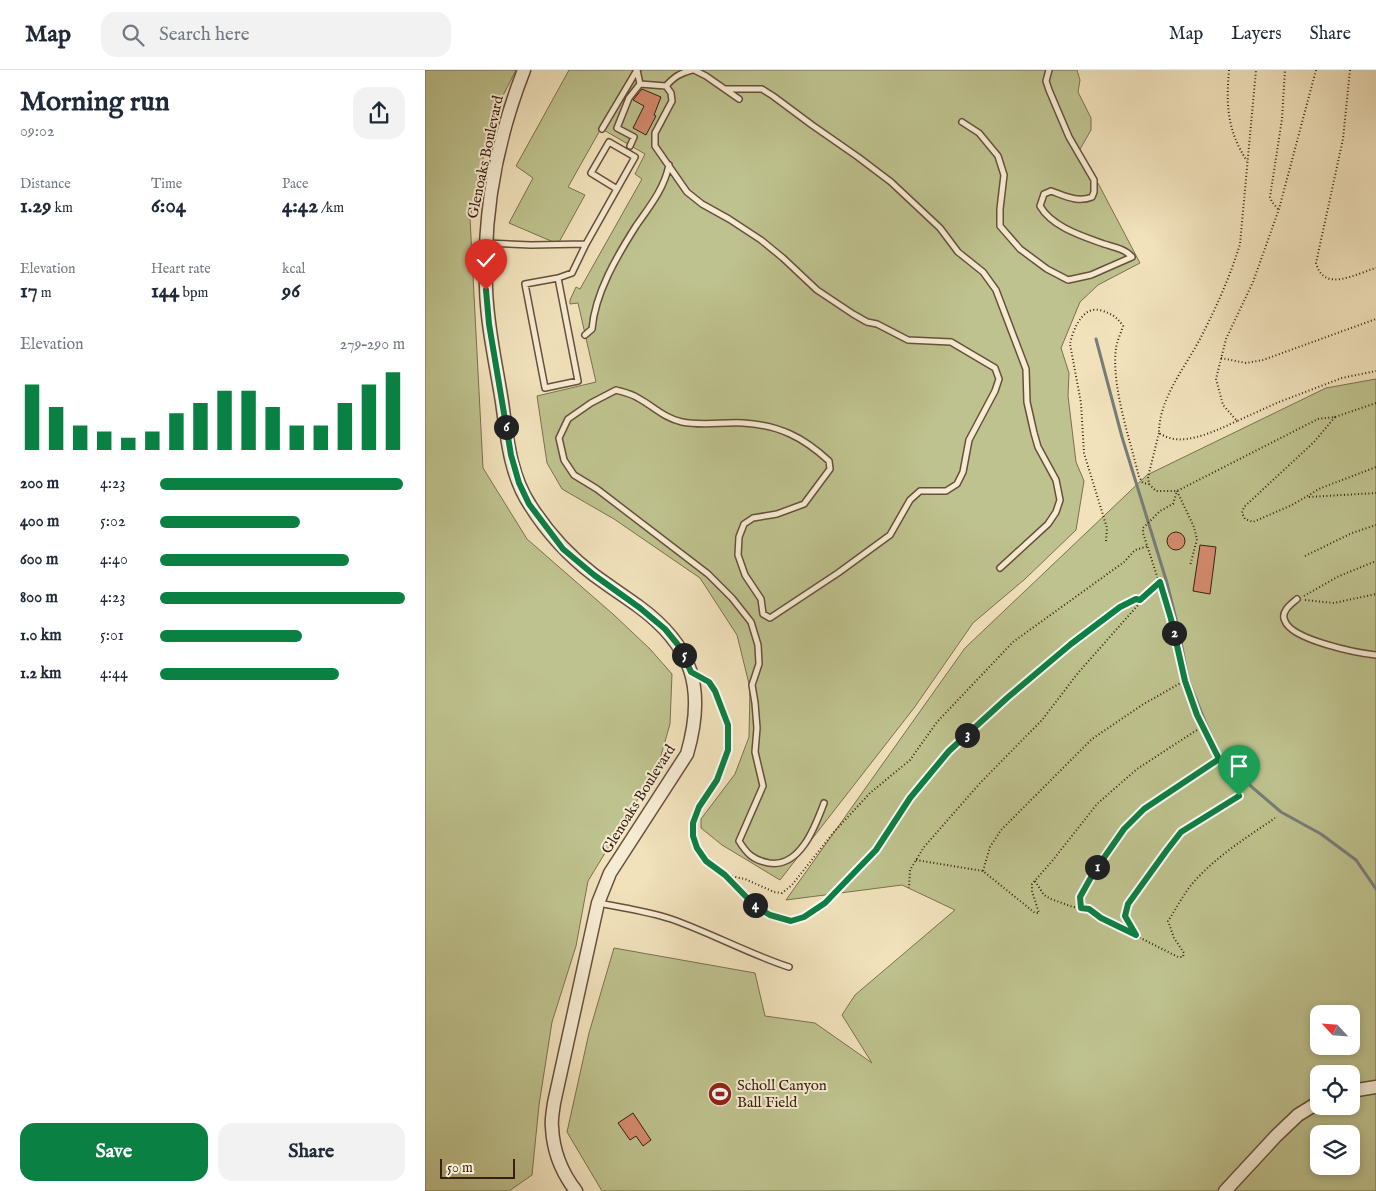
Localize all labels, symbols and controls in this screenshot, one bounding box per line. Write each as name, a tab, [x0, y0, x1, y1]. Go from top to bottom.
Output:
search box	[101, 12, 451, 57]
text: Map	[25, 19, 71, 50]
icon: search	[119, 21, 147, 49]
text: Search here	[159, 23, 250, 47]
text: Map	[1169, 23, 1203, 46]
text: Layers	[1231, 23, 1282, 46]
text: Share	[1310, 23, 1351, 46]
text: Morning run	[20, 85, 170, 120]
button: share	[353, 87, 405, 139]
street label: Glenoaks Boulevard	[463, 93, 508, 220]
text: 09:02	[20, 122, 54, 142]
text: Distance	[20, 175, 71, 193]
text: Time	[151, 175, 182, 193]
text: Pace	[282, 175, 309, 193]
text: 1.29	[20, 193, 51, 220]
text: 6:04	[151, 193, 186, 220]
text: 4:42	[282, 193, 318, 220]
text: km	[51, 199, 73, 217]
text: /km	[318, 199, 344, 217]
pin	[465, 239, 507, 290]
icon: check	[472, 246, 500, 274]
text: Elevation	[20, 260, 76, 278]
text: Heart rate	[151, 260, 211, 278]
text: kcal	[282, 260, 305, 278]
text: 17	[20, 278, 38, 305]
text: 144	[151, 278, 179, 305]
text: 96	[282, 278, 300, 305]
text: m	[38, 284, 52, 302]
text: bpm	[179, 284, 208, 302]
text: Elevation	[20, 335, 83, 355]
text: 279–290 m	[340, 335, 405, 355]
pin: 6	[493, 414, 519, 440]
text: 6	[504, 418, 509, 436]
text: 200 m	[20, 474, 59, 494]
text: 4:23	[100, 474, 126, 494]
text: 400 m	[20, 512, 59, 532]
text: 5:02	[100, 512, 125, 532]
text: 600 m	[20, 550, 58, 570]
text: 4:40	[100, 550, 128, 570]
text: 800 m	[20, 588, 58, 608]
text: 4:23	[100, 588, 126, 608]
pin: 2	[1161, 620, 1187, 646]
text: 2	[1171, 624, 1178, 642]
text: 1.0 km	[20, 626, 62, 646]
text: 5:01	[100, 626, 124, 646]
pin: 5	[671, 642, 697, 668]
text: 5	[682, 646, 687, 664]
text: 1.2 km	[20, 664, 61, 684]
text: 4:44	[100, 664, 128, 684]
pin: 3	[955, 722, 979, 748]
text: 3	[965, 726, 970, 744]
street label: Glenoaks Boulevard	[597, 740, 680, 857]
pin	[1218, 745, 1260, 796]
icon: arrive	[1225, 752, 1253, 780]
pin: 1	[1085, 854, 1109, 880]
text: 1	[1095, 858, 1100, 876]
pin: 4	[743, 892, 767, 918]
text: 4	[752, 896, 759, 914]
north arrow	[1310, 1005, 1360, 1055]
map controls	[1310, 1005, 1360, 1175]
button: locate	[1310, 1065, 1360, 1115]
place label: Scholl Canyon Ball Field	[737, 1076, 827, 1112]
sports icon: Scholl Canyon Ball Field	[707, 1081, 733, 1107]
button: Save	[20, 1123, 208, 1181]
button: Share	[218, 1123, 405, 1181]
button: layers	[1310, 1125, 1360, 1175]
scale bar	[440, 1156, 515, 1179]
text: 50 m	[447, 1159, 473, 1177]

